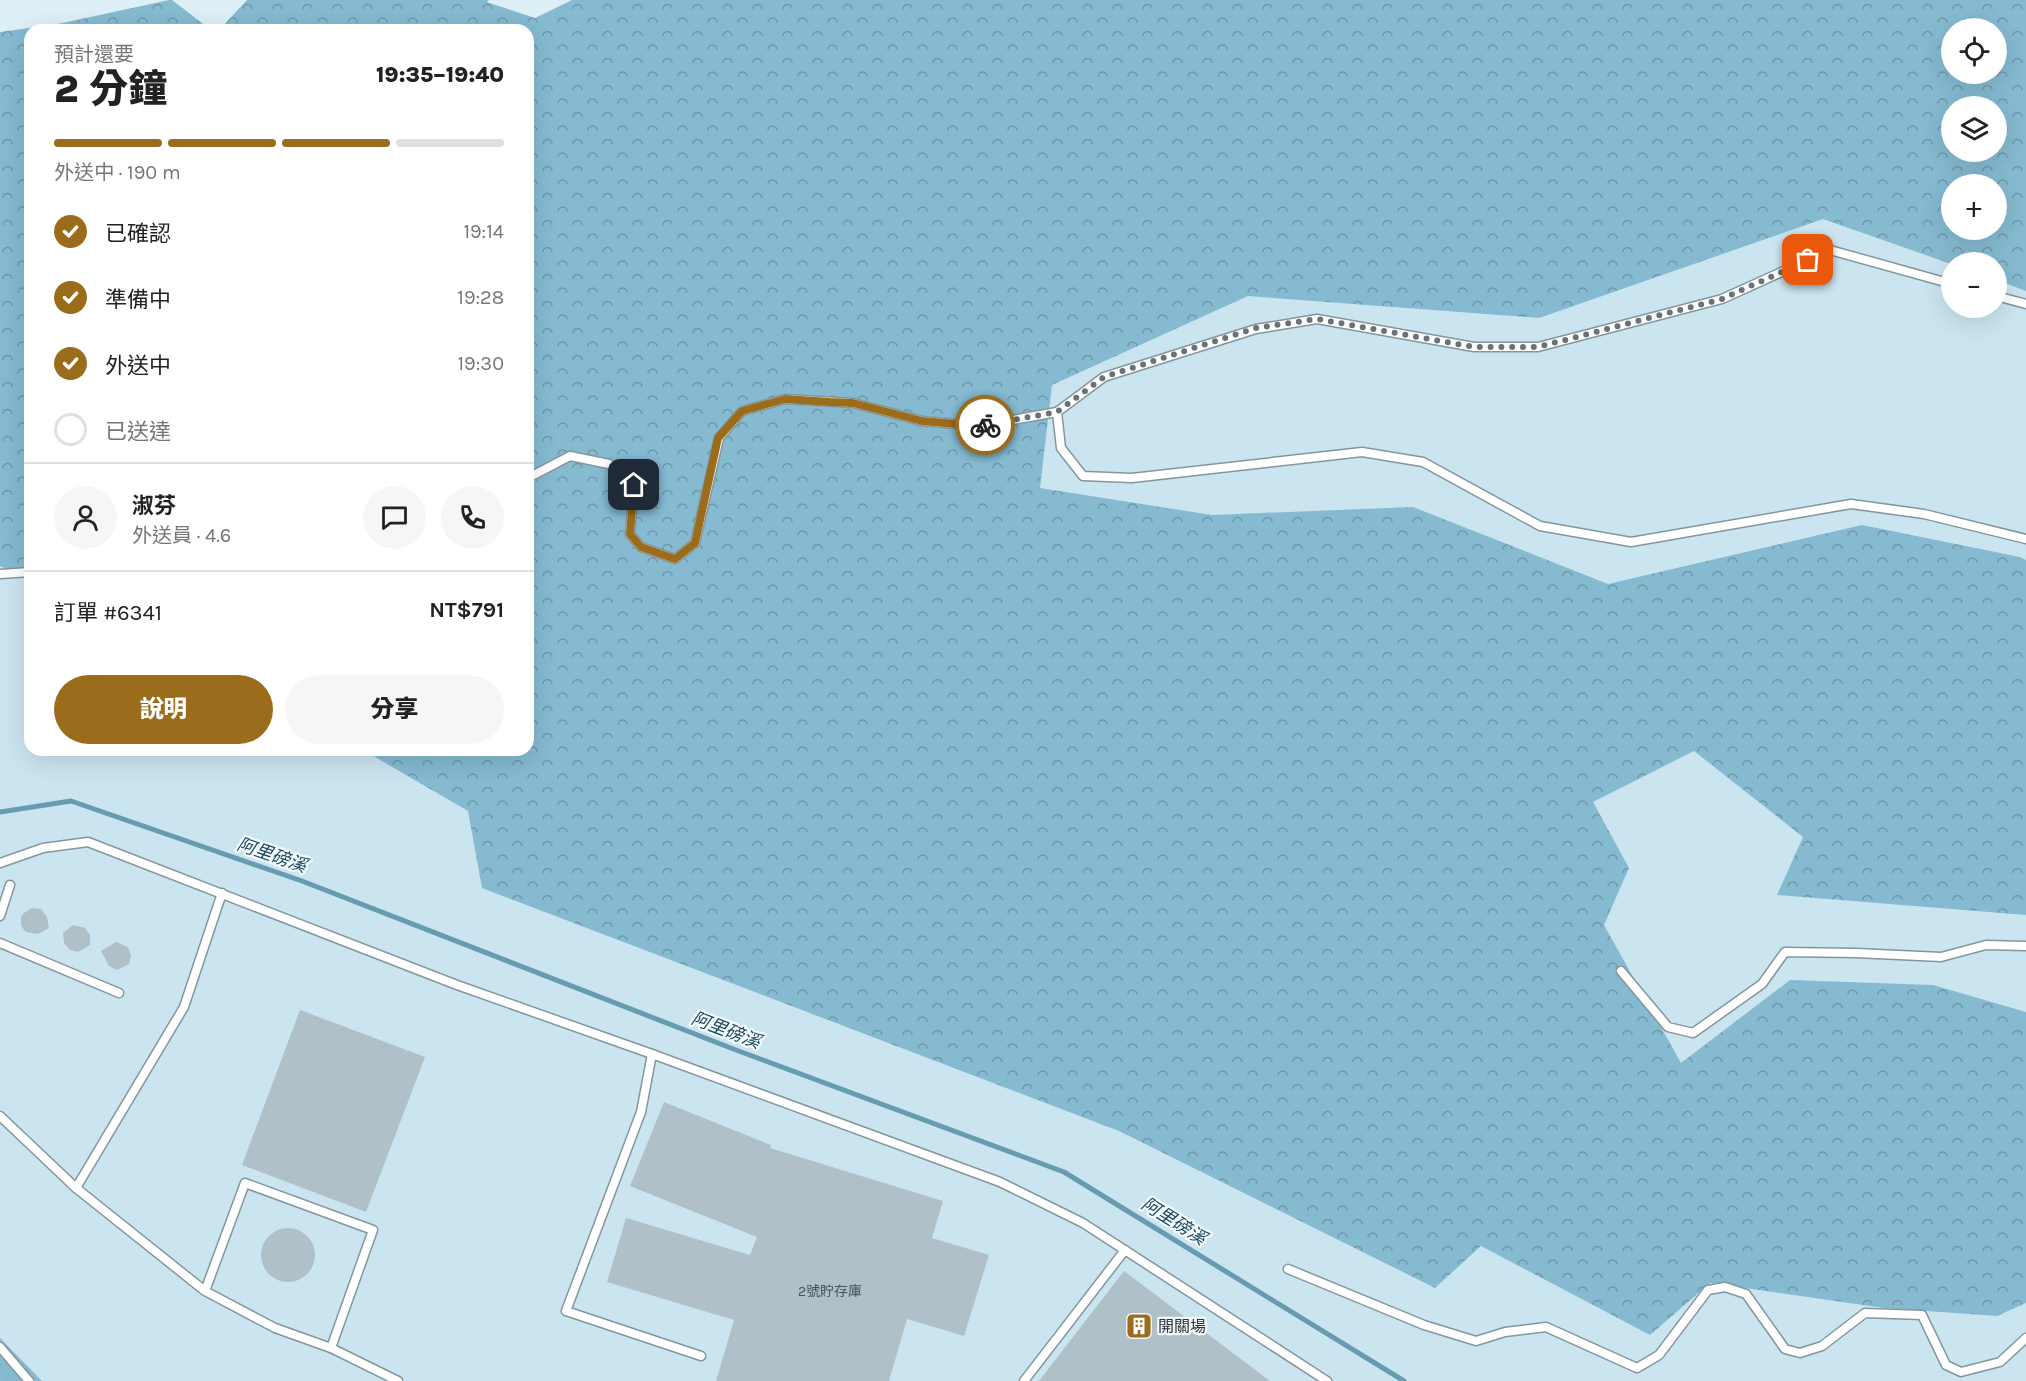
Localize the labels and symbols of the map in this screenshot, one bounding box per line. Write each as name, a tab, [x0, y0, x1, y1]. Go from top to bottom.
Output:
pin	[1782, 234, 1833, 285]
courier	[955, 395, 1015, 455]
pin	[608, 459, 659, 510]
water label: 阿里磅溪	[234, 833, 312, 878]
water label: 阿里磅溪	[688, 1007, 766, 1054]
water label: 阿里磅溪	[1138, 1193, 1213, 1251]
house number: 2號貯存庫	[798, 1283, 862, 1300]
building icon: 開關場	[1124, 1311, 1154, 1341]
place label: 開關場	[1158, 1317, 1206, 1336]

